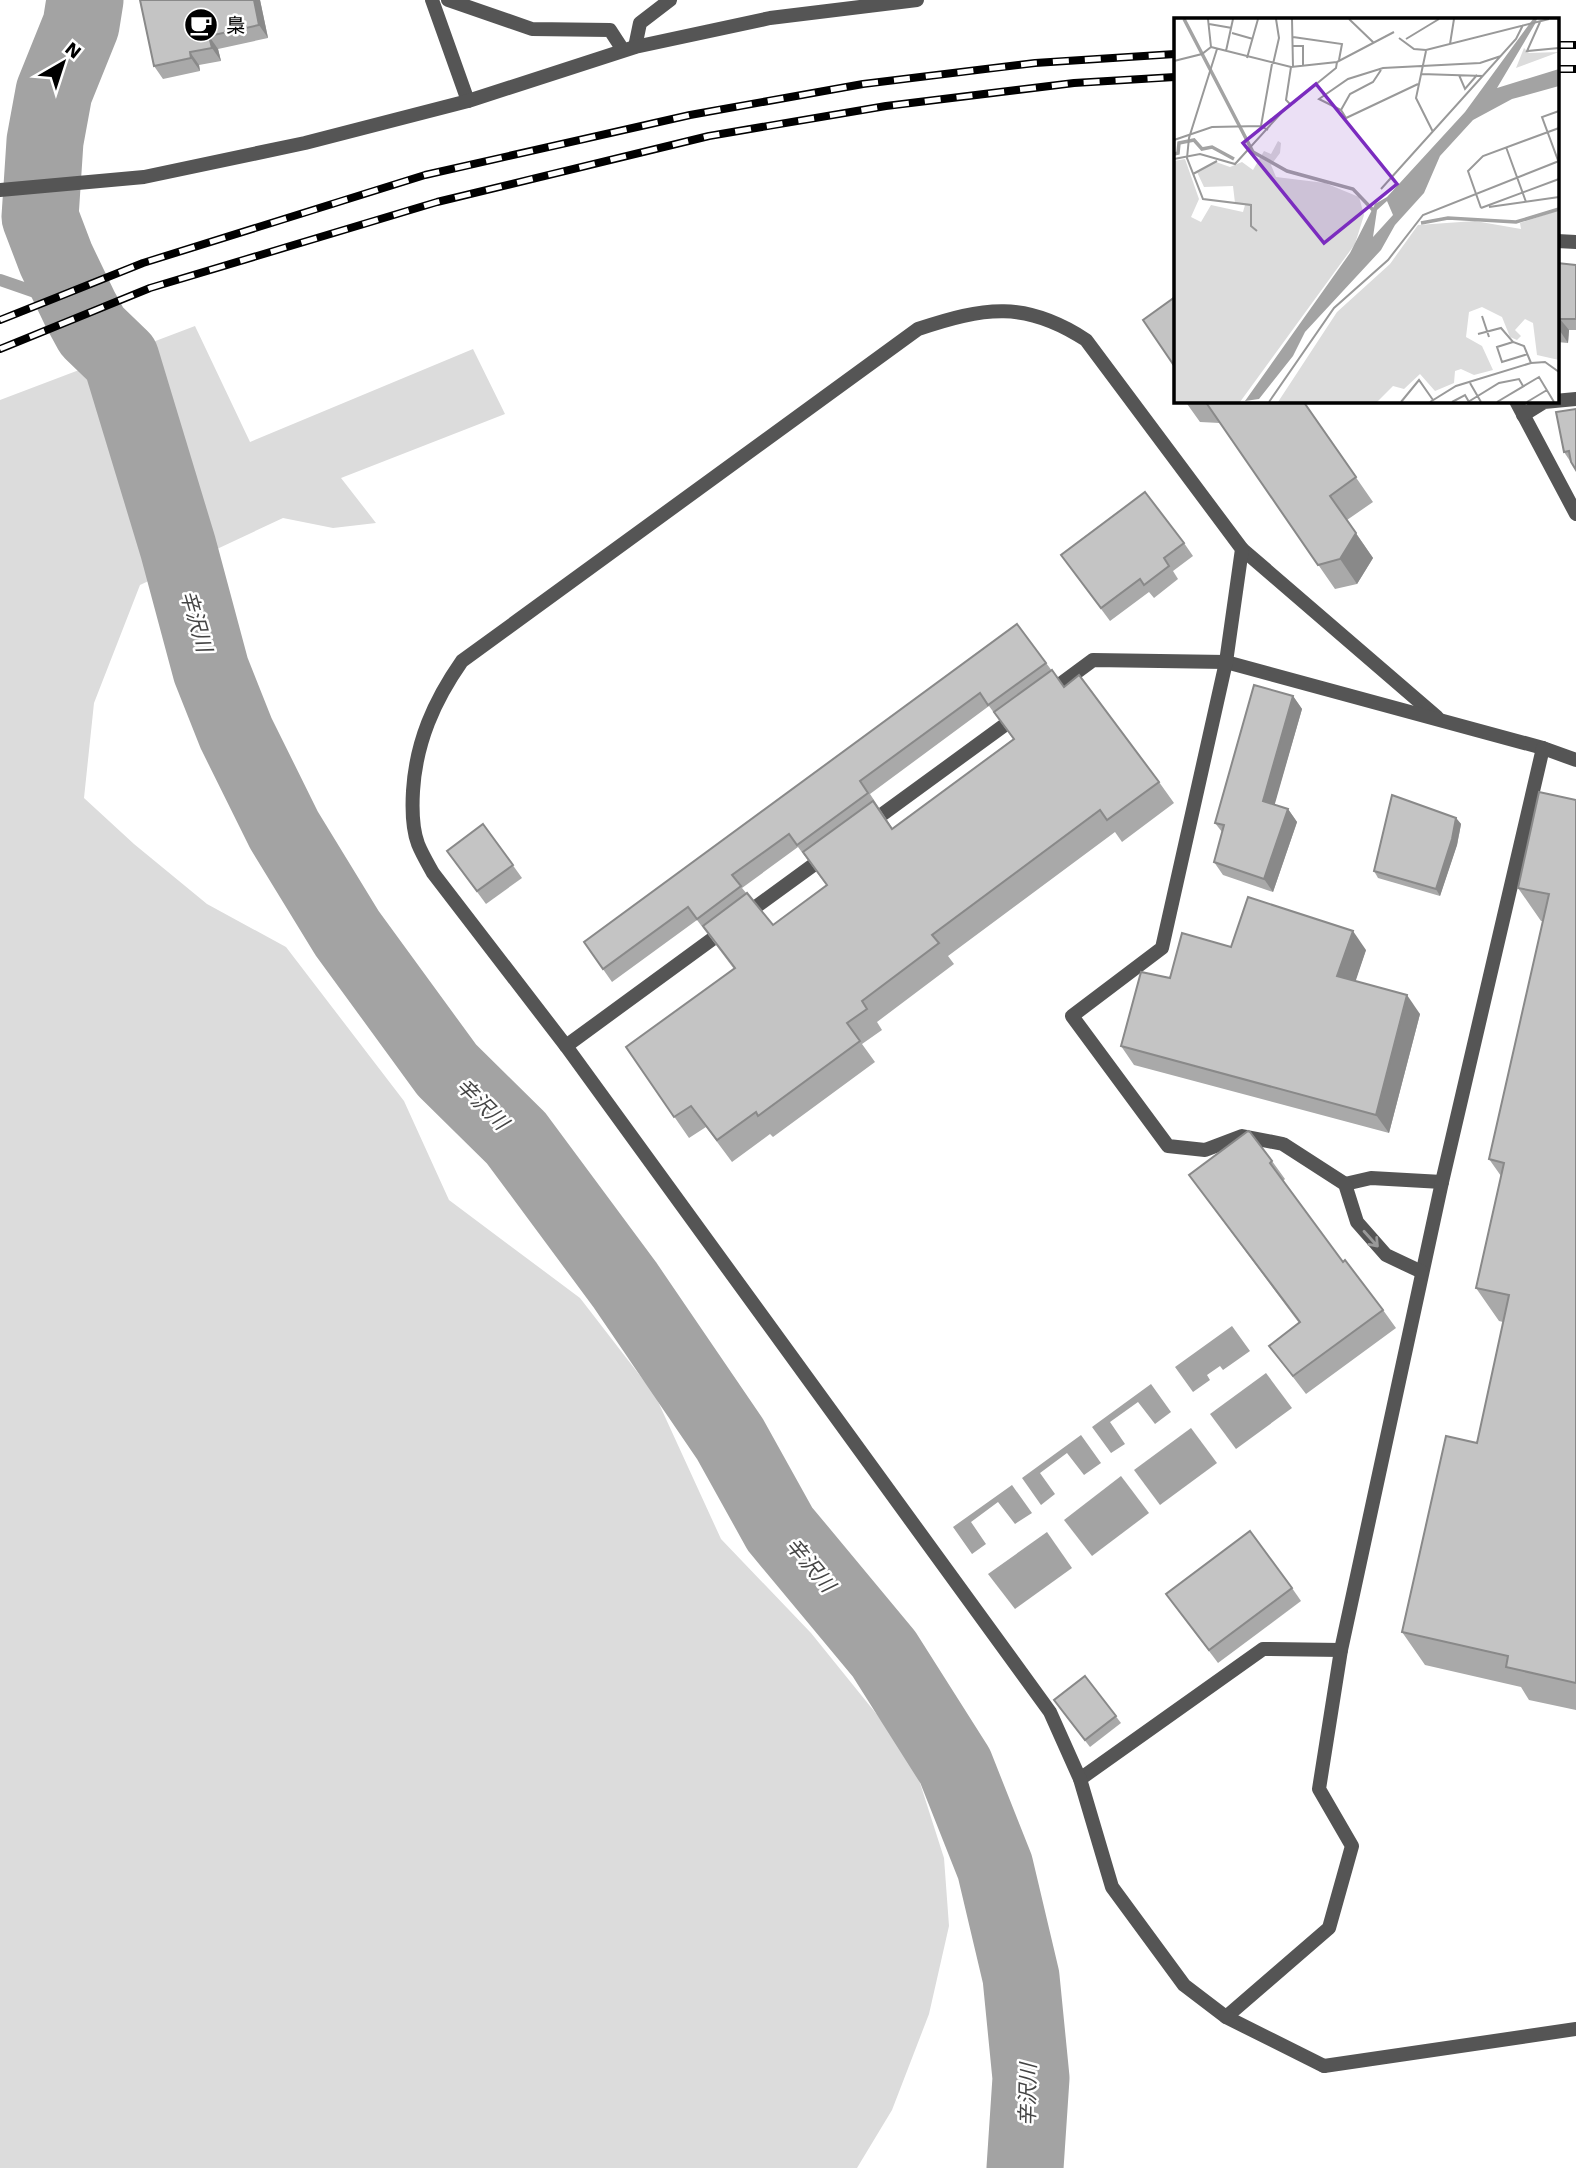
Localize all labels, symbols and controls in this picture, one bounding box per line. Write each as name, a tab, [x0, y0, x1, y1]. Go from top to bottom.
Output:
cafe icon: 梟	[182, 6, 220, 44]
place label: 梟	[226, 14, 245, 37]
inset map	[1174, 18, 1558, 402]
north arrow	[28, 28, 98, 98]
text: N	[61, 37, 86, 64]
water label: 辛沢川	[176, 587, 218, 657]
water label: 辛沢川	[451, 1073, 515, 1136]
one-way arrow	[1363, 1230, 1379, 1248]
water label: 辛沢川	[781, 1533, 841, 1598]
water label: 辛沢川	[1014, 2061, 1041, 2127]

